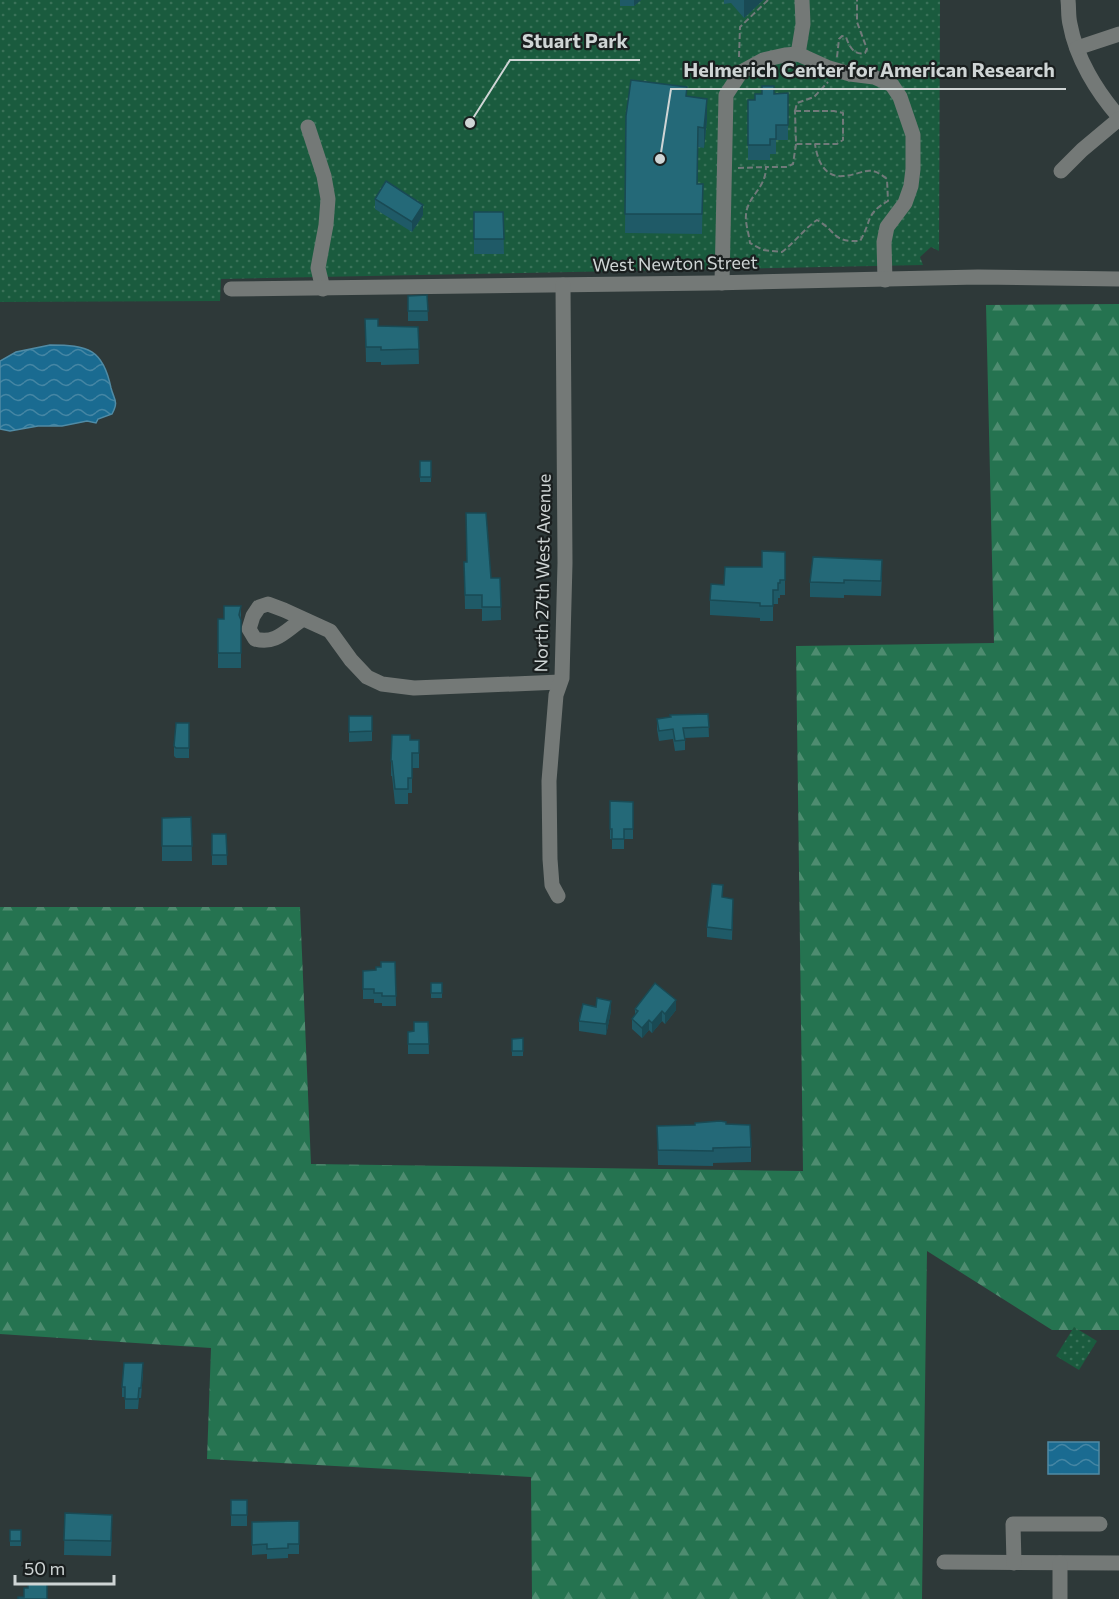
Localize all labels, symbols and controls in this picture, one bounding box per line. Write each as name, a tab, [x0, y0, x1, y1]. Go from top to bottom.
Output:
callout: Stuart Park	[510, 22, 640, 60]
text: Stuart Park	[522, 28, 629, 52]
callout: Helmerich Center for American Research	[671, 51, 1066, 89]
text: Helmerich Center for American Research	[683, 57, 1055, 81]
street label: West Newton Street	[592, 251, 758, 275]
street label: North 27th West Avenue	[529, 473, 555, 673]
scale bar	[15, 1548, 114, 1586]
text: 50 m	[24, 1557, 65, 1579]

